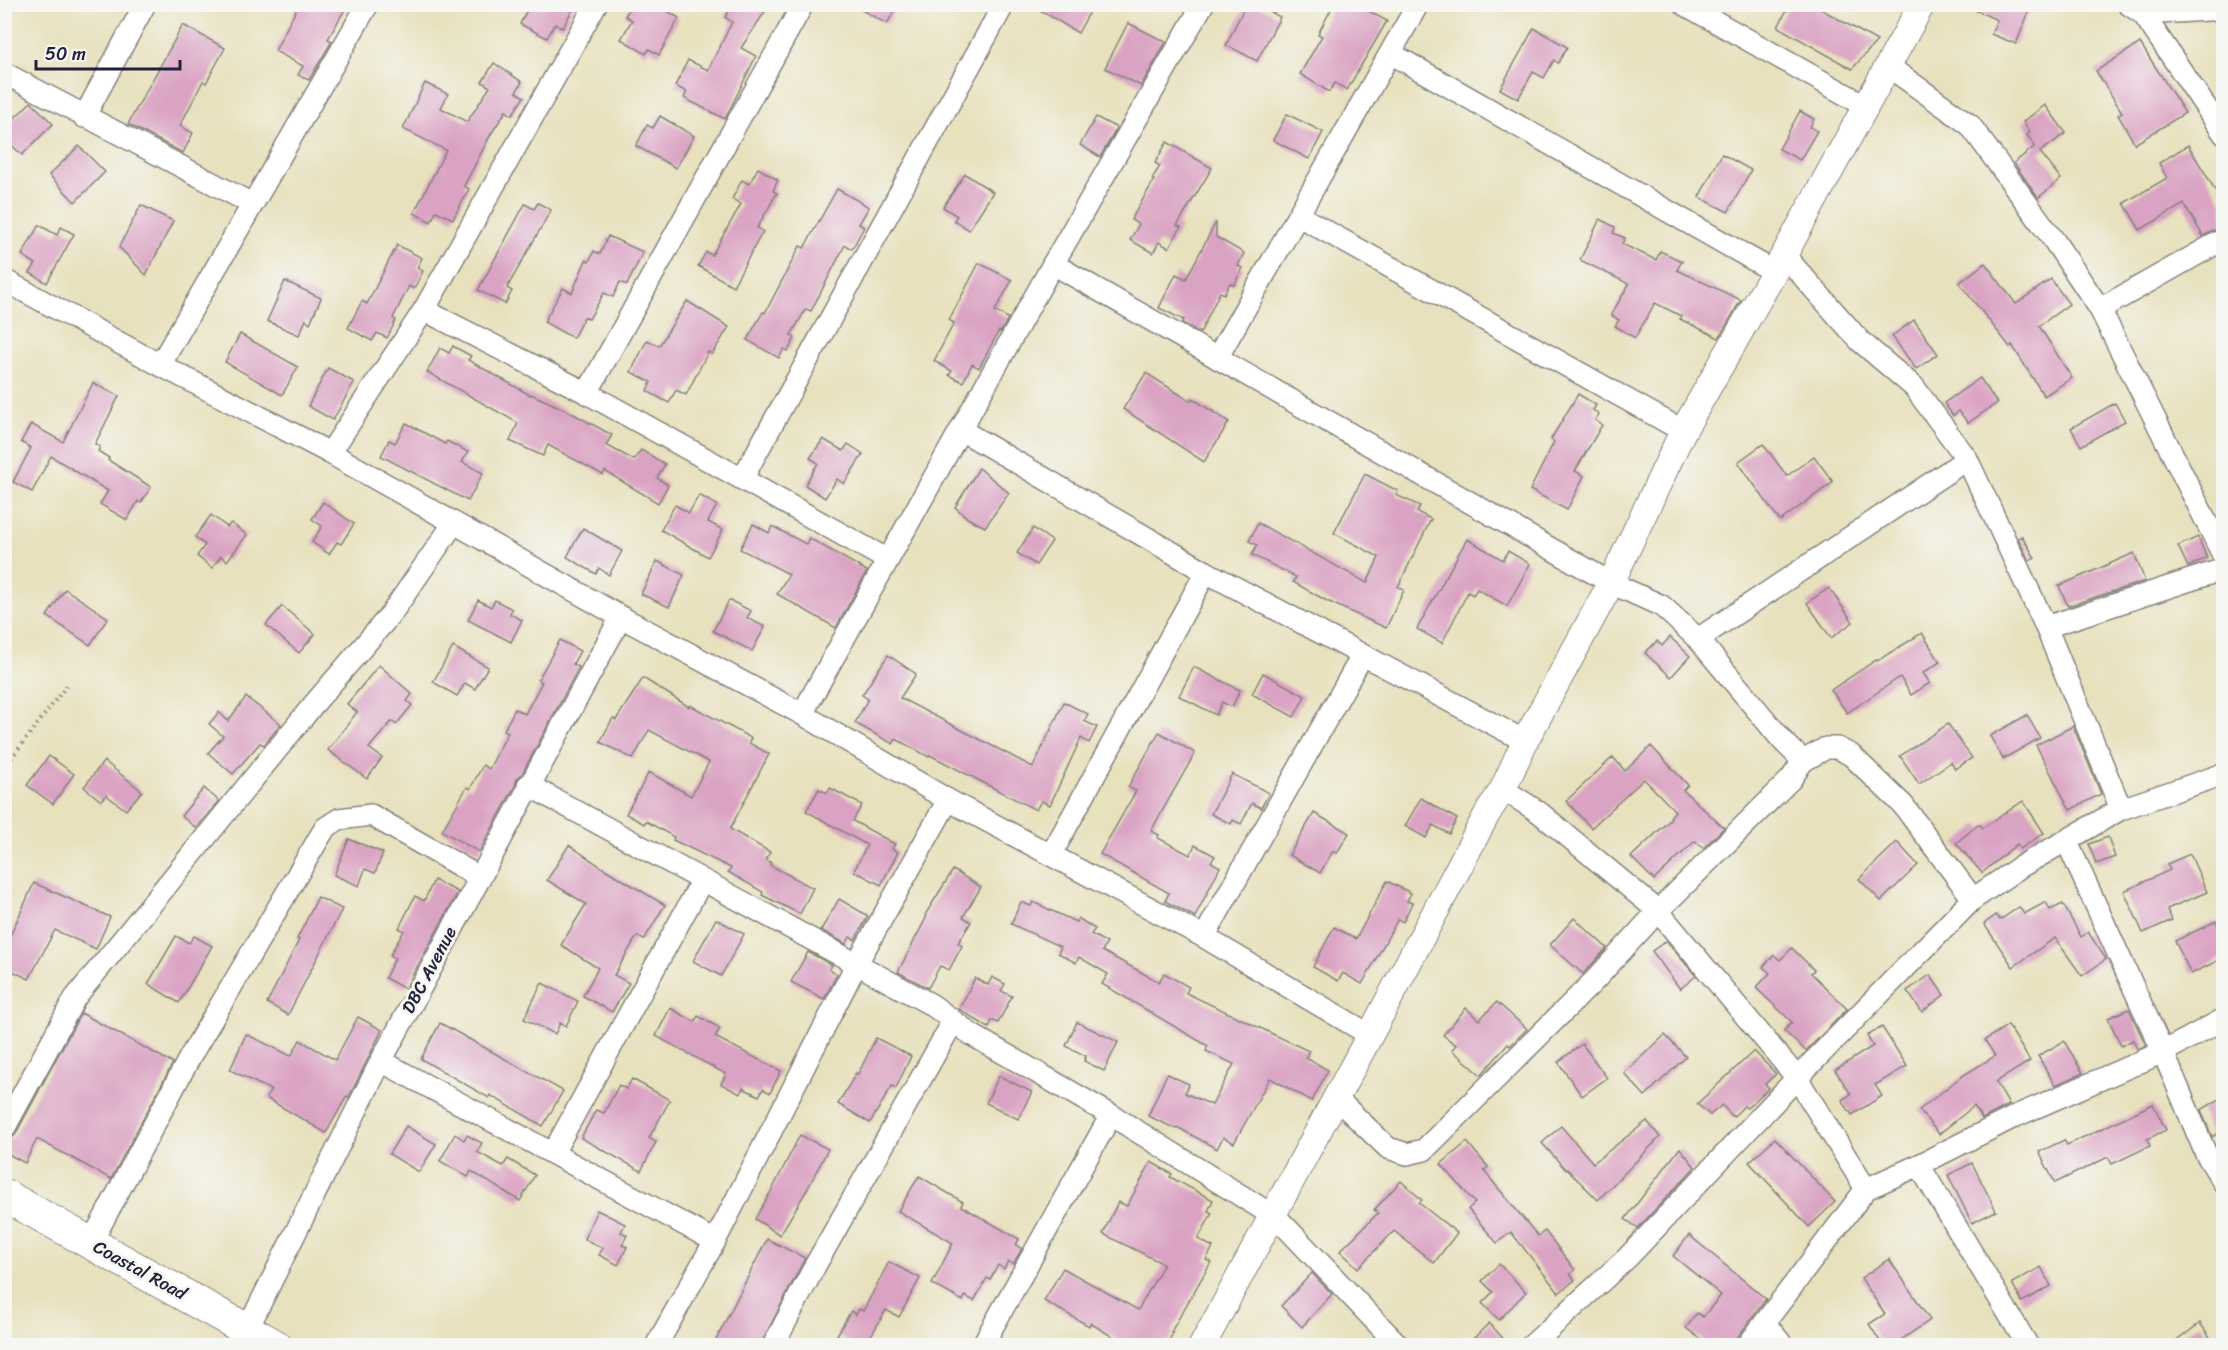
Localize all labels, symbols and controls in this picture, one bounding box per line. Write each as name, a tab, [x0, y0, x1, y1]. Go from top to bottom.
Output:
scale bar	[36, 33, 180, 71]
text: 50 m	[45, 38, 86, 70]
street label: DBC Avenue	[393, 920, 466, 1020]
street label: Coastal Road	[87, 1231, 194, 1310]

